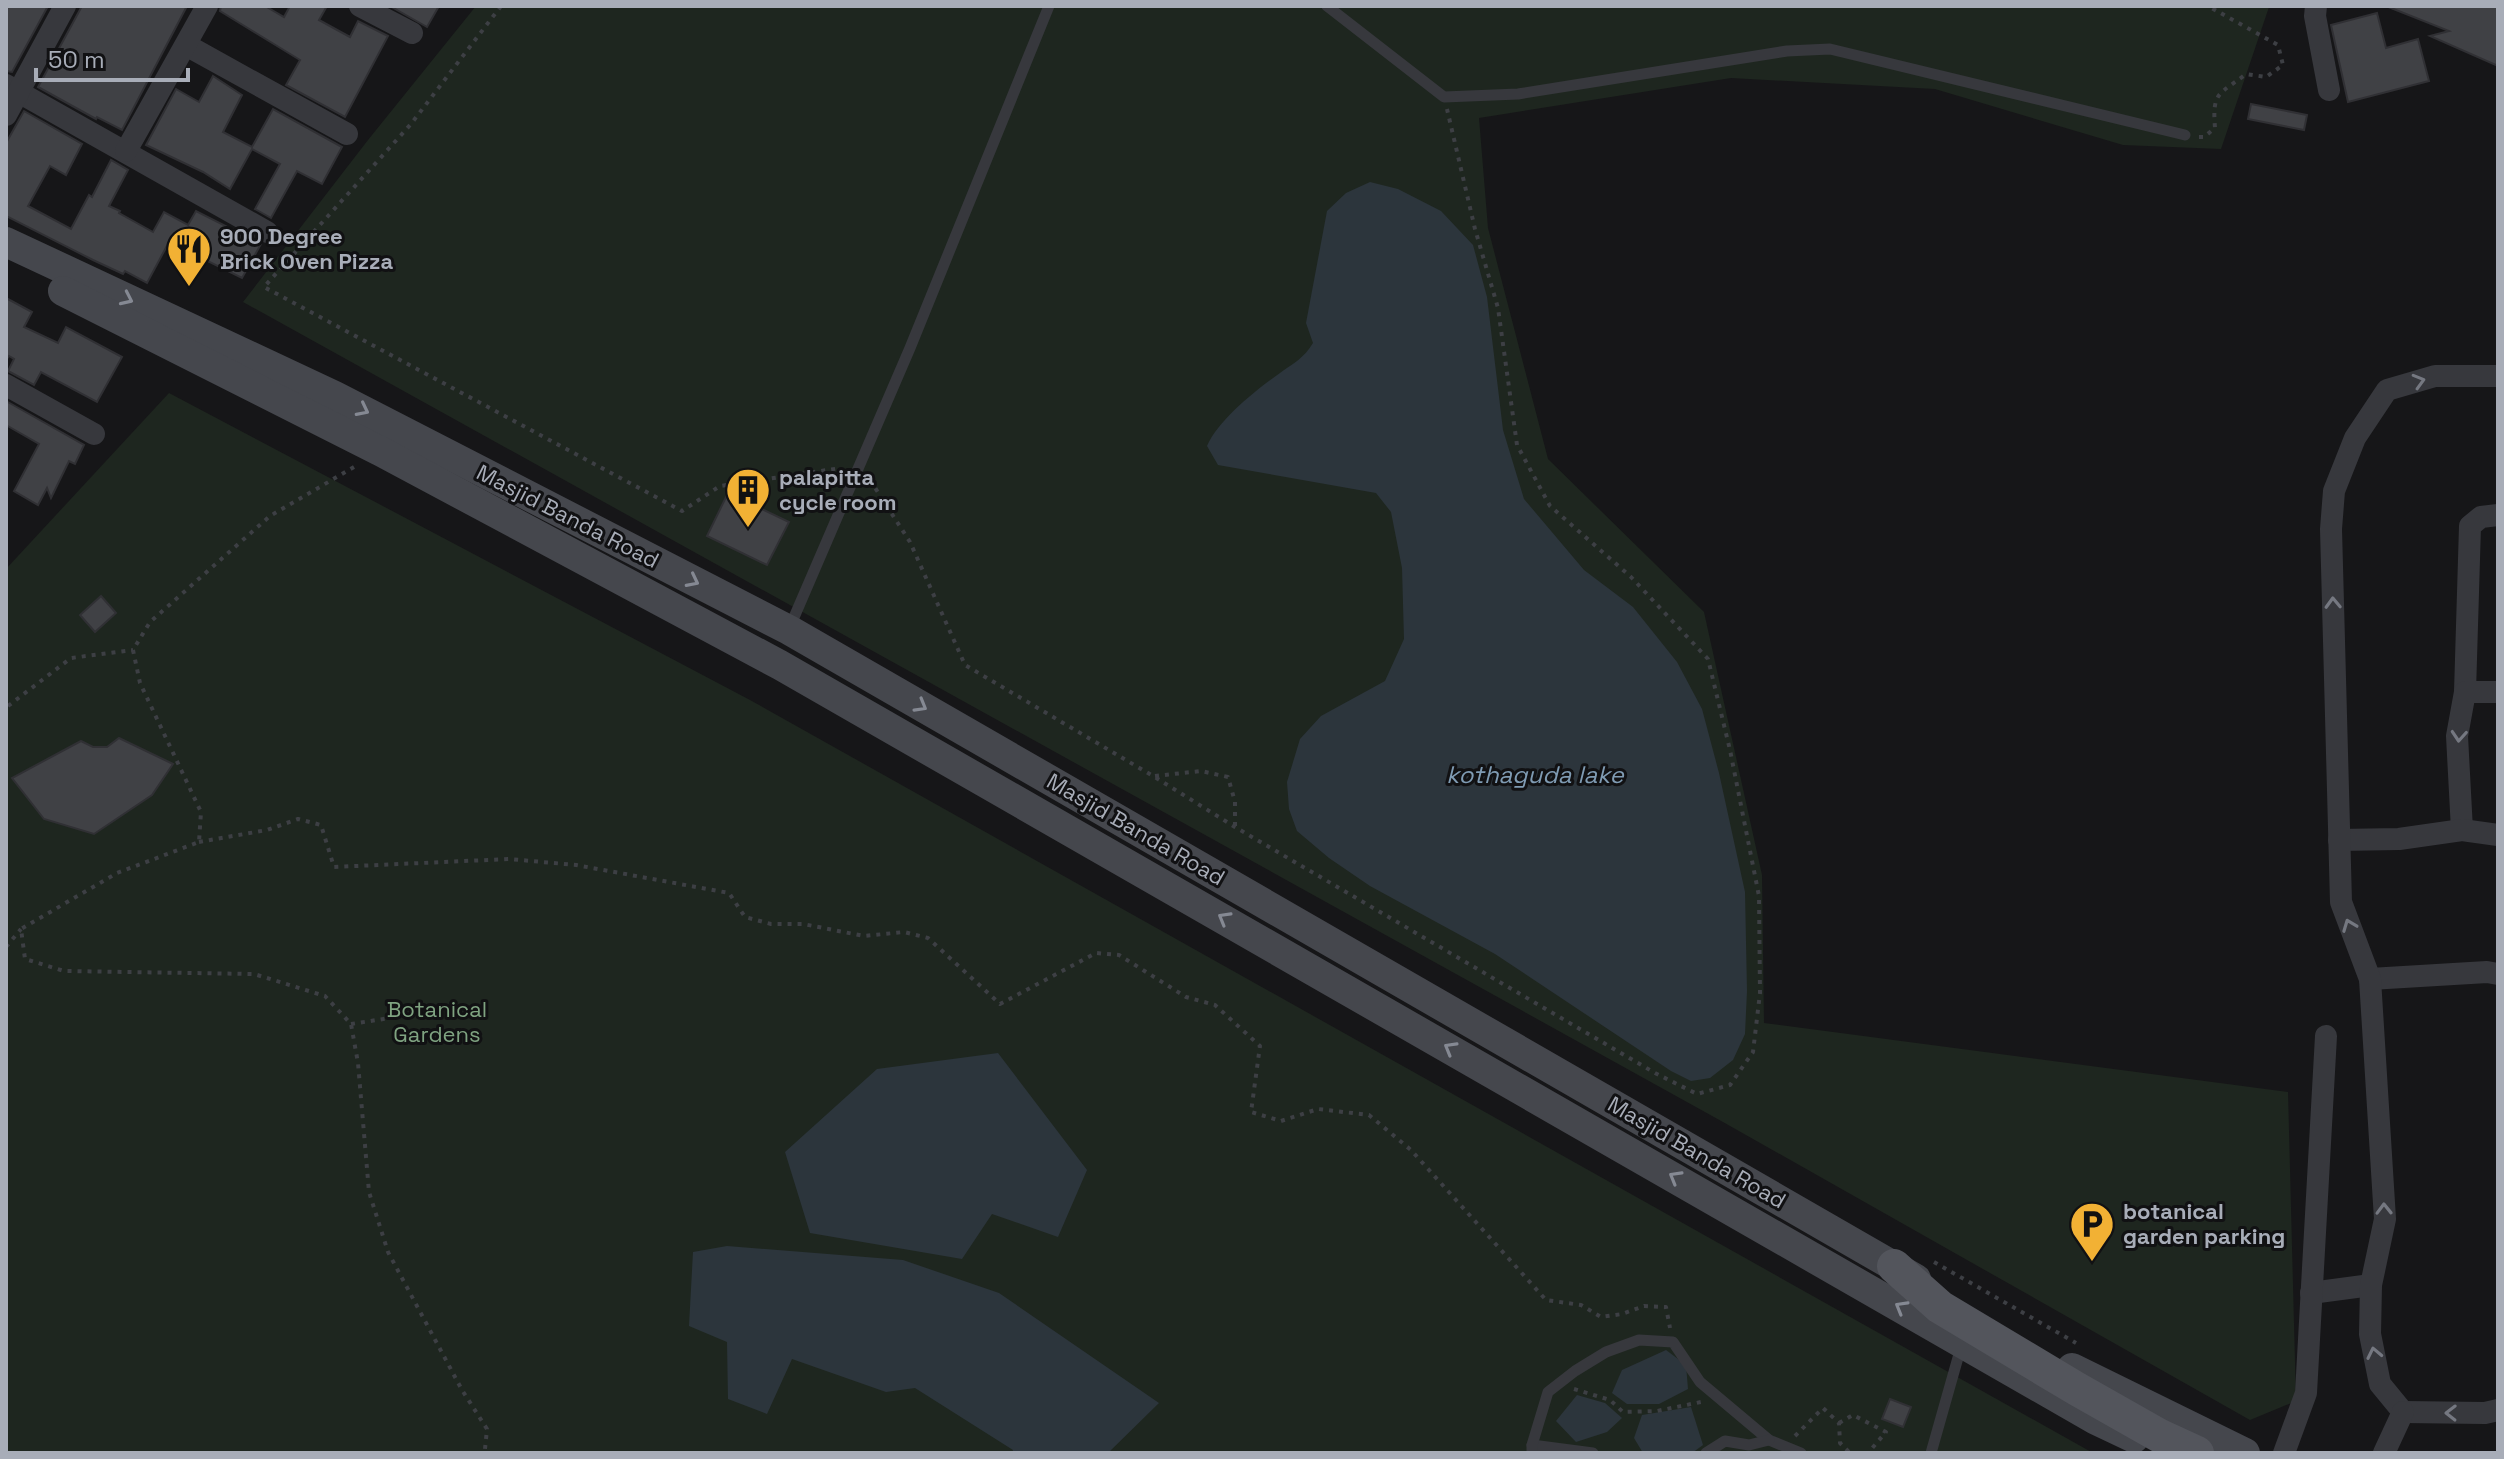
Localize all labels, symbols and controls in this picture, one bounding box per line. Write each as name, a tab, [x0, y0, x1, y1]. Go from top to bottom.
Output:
scale bar	[36, 32, 188, 82]
text: 50 m	[48, 44, 105, 75]
place label: 900 Degree Brick Oven Pizza	[220, 222, 393, 275]
restaurant icon: 900 Degree Brick Oven Pizza	[165, 225, 213, 288]
one-way arrow	[119, 289, 134, 305]
one-way arrow	[2411, 374, 2425, 390]
one-way arrow	[354, 401, 369, 416]
street label: Masjid Banda Road	[472, 458, 664, 574]
place label: palapitta cycle room	[779, 463, 897, 516]
building icon: palapitta cycle room	[724, 466, 772, 529]
one-way arrow	[685, 571, 700, 586]
one-way arrow	[2324, 596, 2341, 609]
one-way arrow	[912, 696, 927, 712]
one-way arrow	[2451, 730, 2468, 743]
water label: kothaguda lake	[1446, 759, 1625, 790]
street label: Masjid Banda Road	[1042, 767, 1230, 891]
one-way arrow	[1218, 912, 1233, 928]
one-way arrow	[2342, 919, 2359, 933]
park label: Botanical Gardens	[387, 995, 487, 1048]
one-way arrow	[1444, 1042, 1459, 1058]
street label: Masjid Banda Road	[1603, 1090, 1791, 1214]
one-way arrow	[1669, 1171, 1684, 1187]
place label: botanical garden parking	[2123, 1197, 2285, 1250]
parking icon: botanical garden parking	[2068, 1200, 2116, 1263]
one-way arrow	[2375, 1202, 2392, 1214]
one-way arrow	[1895, 1301, 1909, 1317]
one-way arrow	[2366, 1346, 2383, 1360]
one-way arrow	[2444, 1404, 2457, 1422]

